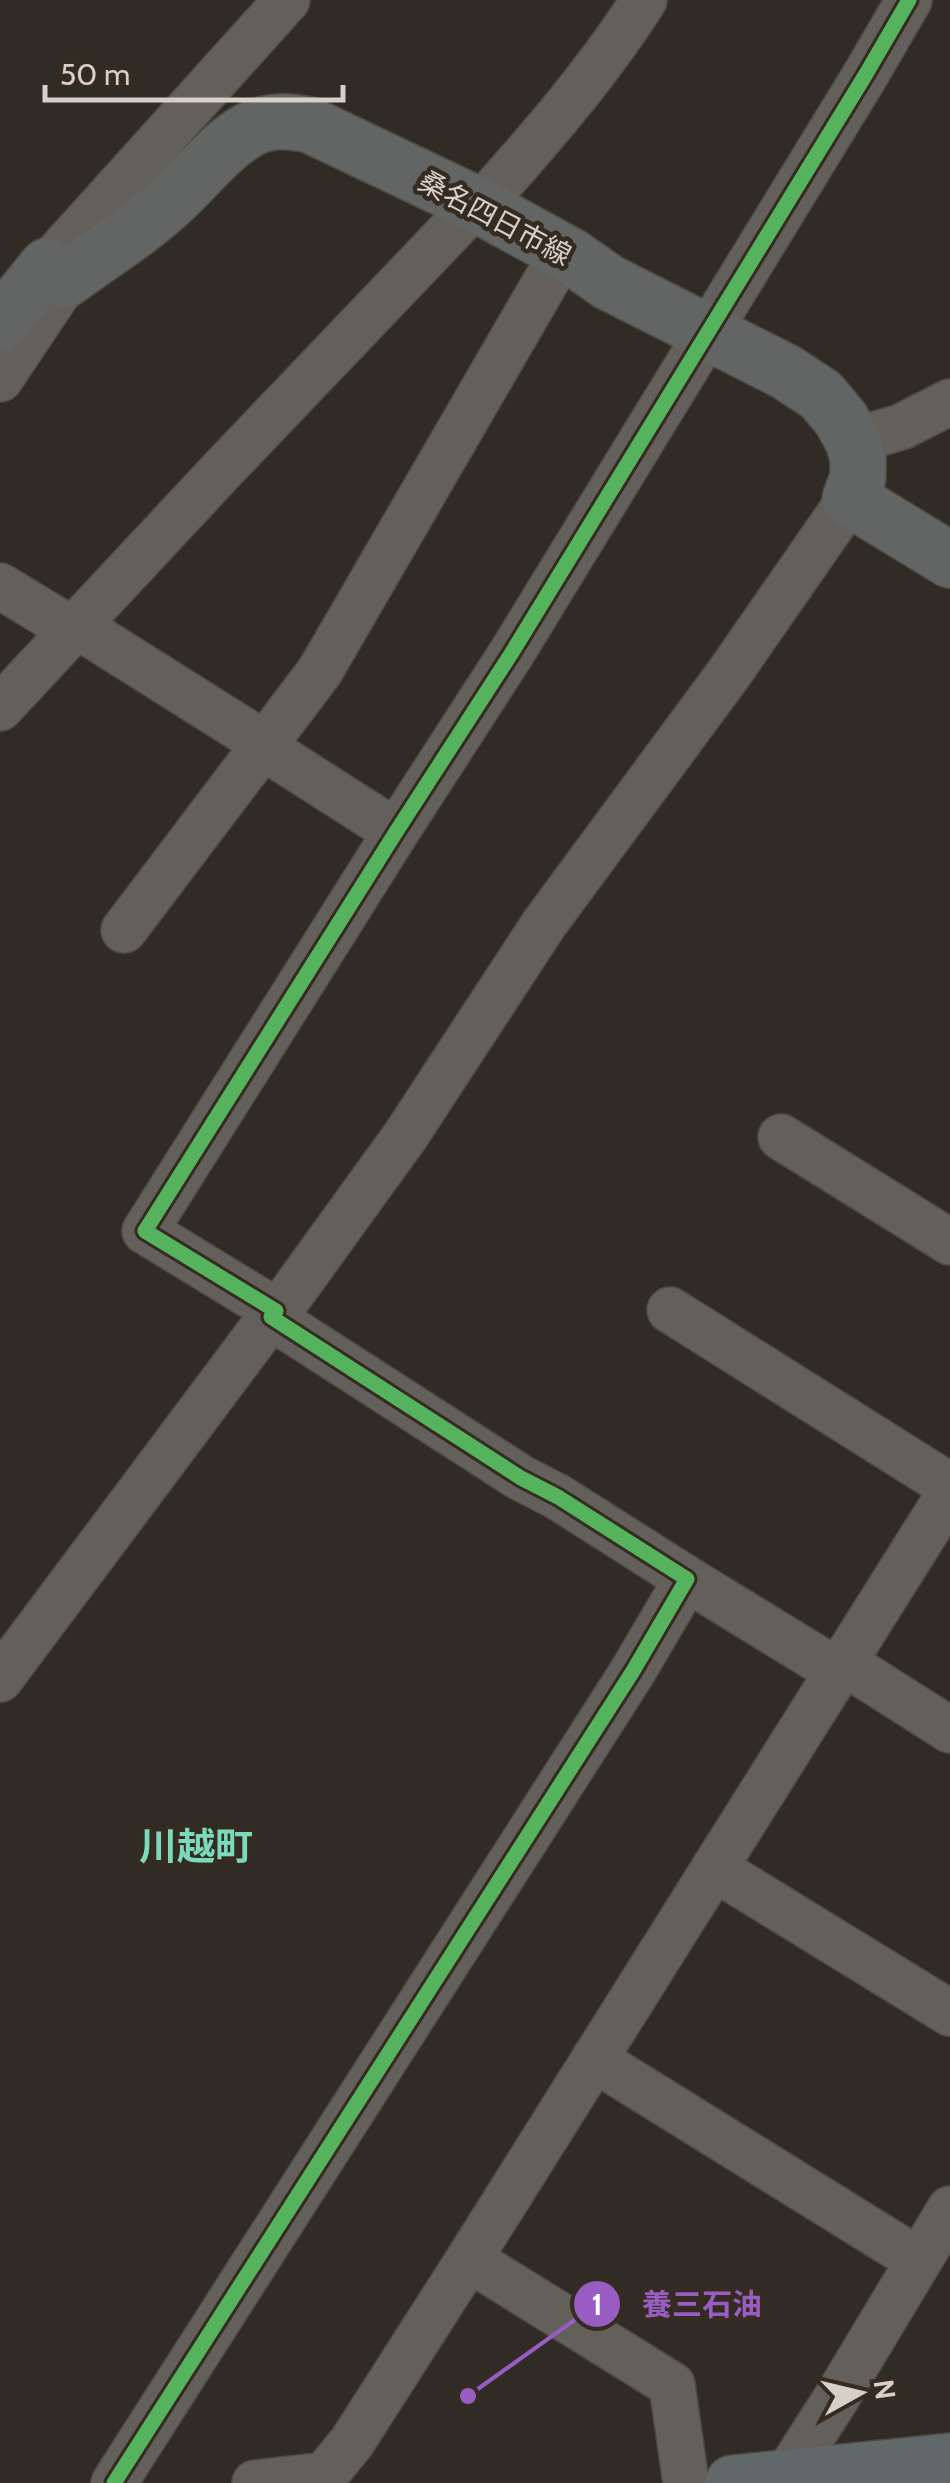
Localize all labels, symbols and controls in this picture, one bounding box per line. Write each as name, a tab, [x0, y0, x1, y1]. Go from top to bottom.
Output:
scale bar	[45, 40, 342, 102]
text: 50 m	[60, 56, 130, 93]
street label: 桑名四日市線	[413, 164, 577, 272]
district label: 川越町	[139, 1823, 253, 1870]
callout: 養三石油	[572, 2274, 782, 2334]
text: 1	[591, 2286, 603, 2323]
text: 養三石油	[642, 2286, 762, 2323]
north arrow	[810, 2343, 910, 2443]
text: N	[867, 2377, 903, 2402]

